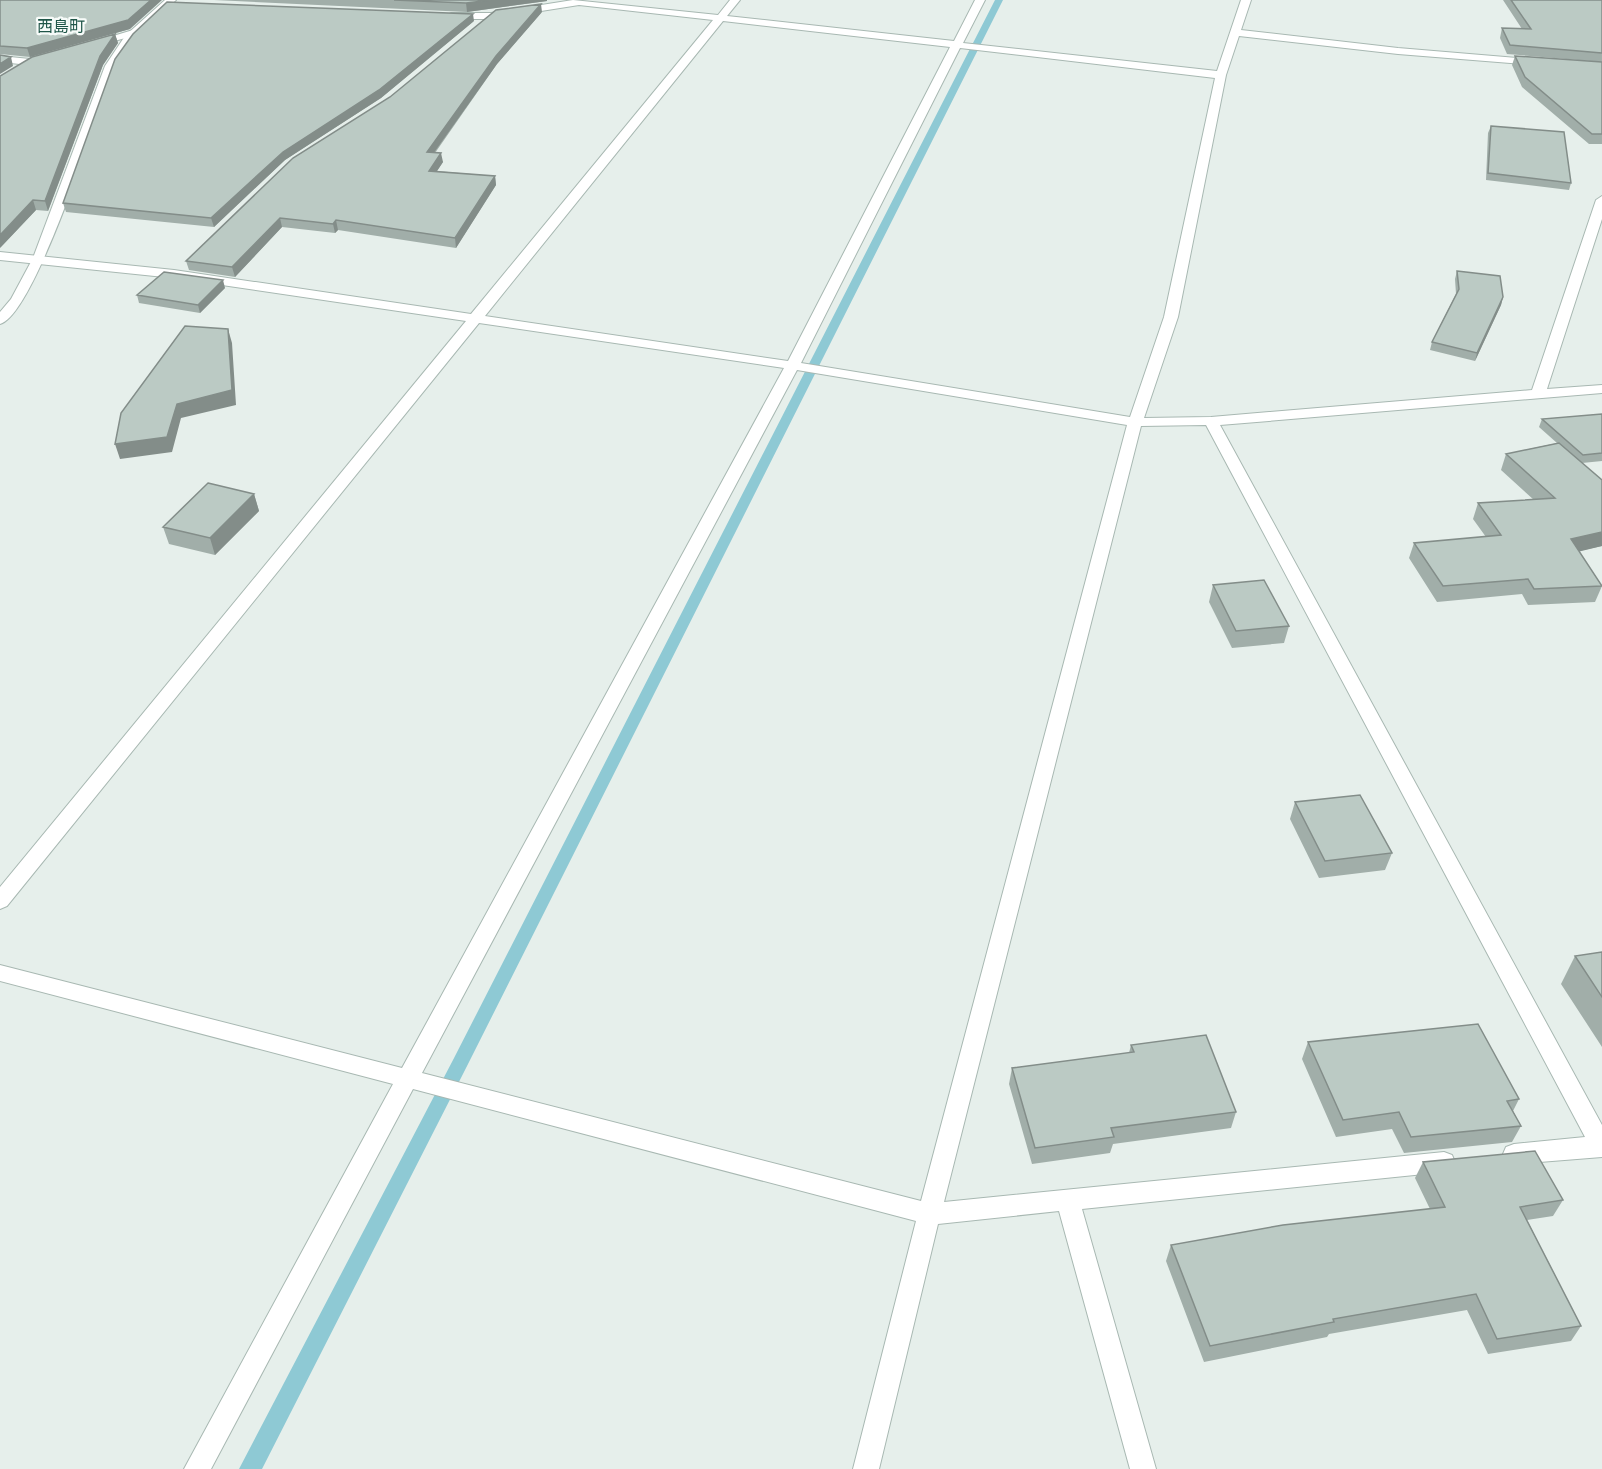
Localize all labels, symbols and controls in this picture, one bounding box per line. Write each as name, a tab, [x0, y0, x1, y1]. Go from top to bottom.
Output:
district label: 西島町	[37, 16, 85, 35]

